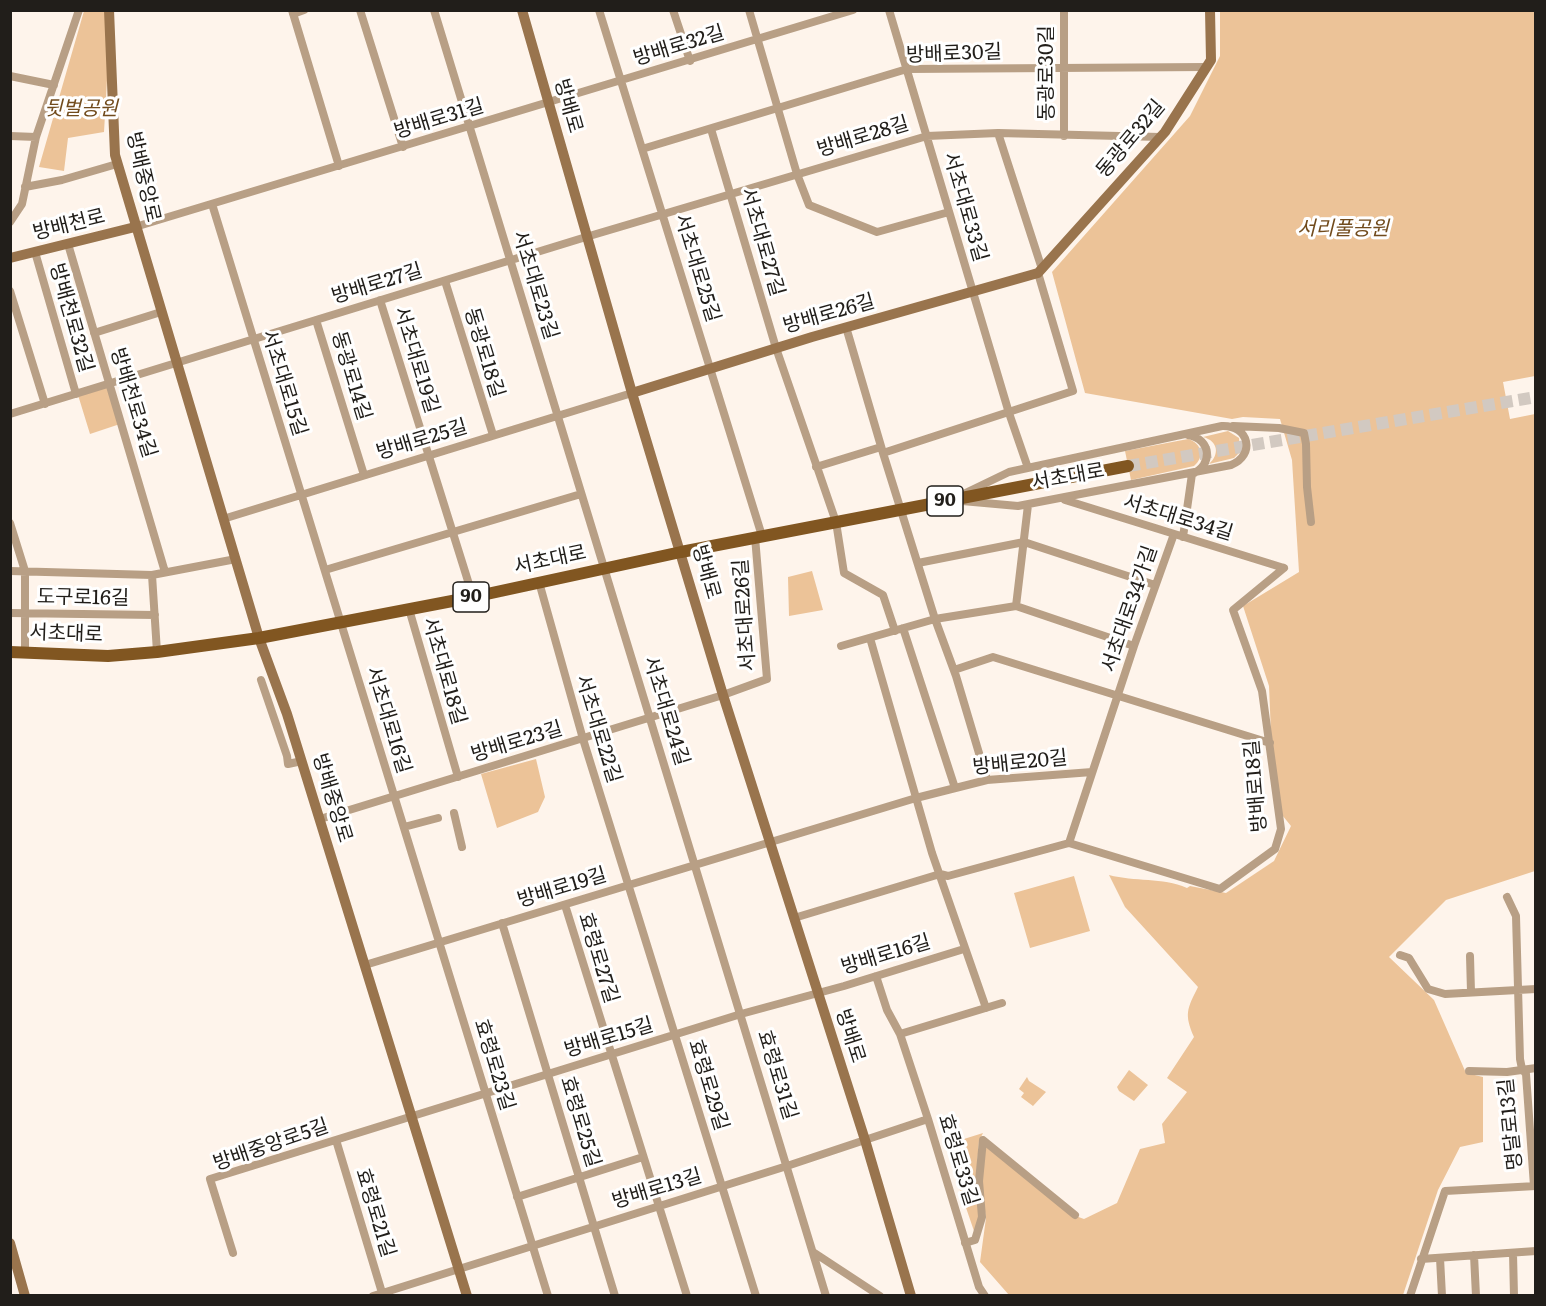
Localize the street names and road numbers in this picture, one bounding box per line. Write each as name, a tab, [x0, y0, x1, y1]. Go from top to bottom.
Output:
street label: 방배로32길	[631, 21, 727, 71]
street label: 동광로30길	[1035, 25, 1059, 121]
street label: 방배로30길	[906, 40, 1002, 68]
street label: 방배로	[549, 76, 587, 136]
street label: 방배로31길	[391, 94, 487, 144]
street label: 동광로32길	[1092, 95, 1170, 183]
street label: 방배로28길	[814, 112, 912, 162]
street label: 방배중앙로	[121, 129, 165, 225]
street label: 서초대로33길	[938, 149, 992, 265]
street label: 서초대로27길	[735, 185, 789, 299]
street label: 방배천로	[30, 204, 108, 246]
street label: 서초대로25길	[669, 211, 725, 325]
street label: 서초대로23길	[507, 227, 563, 343]
street label: 방배로27길	[329, 259, 425, 309]
street label: 방배천로32길	[44, 261, 98, 375]
street label: 방배로26길	[780, 289, 878, 339]
street label: 서초대로19길	[388, 304, 444, 416]
street label: 동광로18길	[459, 305, 509, 401]
street label: 서초대로15길	[256, 327, 312, 439]
street label: 동광로14길	[326, 329, 376, 423]
street label: 방배천로34길	[105, 345, 161, 461]
street label: 방배로25길	[374, 415, 470, 465]
street label: 서초대로	[1030, 459, 1106, 495]
road number: 90	[927, 486, 963, 516]
street label: 서초대로34길	[1120, 490, 1236, 546]
street label: 서초대로	[512, 541, 588, 579]
street label: 방배로	[687, 542, 725, 602]
street label: 서초대로34가길	[1097, 543, 1163, 675]
street label: 서초대로26길	[729, 558, 761, 672]
road number: 90	[453, 582, 489, 612]
street label: 도구로16길	[37, 585, 129, 611]
street label: 서초대로18길	[417, 614, 471, 728]
street label: 서초대로	[29, 621, 103, 647]
street label: 서초대로24길	[638, 653, 694, 769]
street label: 서초대로16길	[360, 663, 416, 777]
street label: 서초대로22길	[570, 672, 626, 786]
street label: 방배로23길	[468, 717, 566, 767]
street label: 방배로18길	[1240, 739, 1272, 833]
street label: 방배로20길	[971, 746, 1069, 780]
street label: 방배중앙로	[307, 751, 357, 845]
street label: 방배로19길	[514, 863, 610, 913]
street label: 효령로27길	[573, 910, 623, 1006]
street label: 방배로16길	[838, 930, 934, 980]
street label: 방배로	[830, 1006, 870, 1066]
street label: 방배로15길	[562, 1013, 656, 1063]
street label: 효령로23길	[469, 1016, 519, 1114]
street label: 효령로31길	[752, 1027, 802, 1123]
street label: 효령로29길	[683, 1036, 733, 1134]
street label: 효령로25길	[555, 1074, 605, 1170]
street label: 명달로13길	[1494, 1077, 1528, 1171]
street label: 효령로33길	[933, 1111, 983, 1209]
street label: 방배중앙로5길	[210, 1114, 332, 1176]
street label: 방배로13길	[609, 1164, 705, 1214]
street label: 효령로21길	[350, 1166, 400, 1260]

